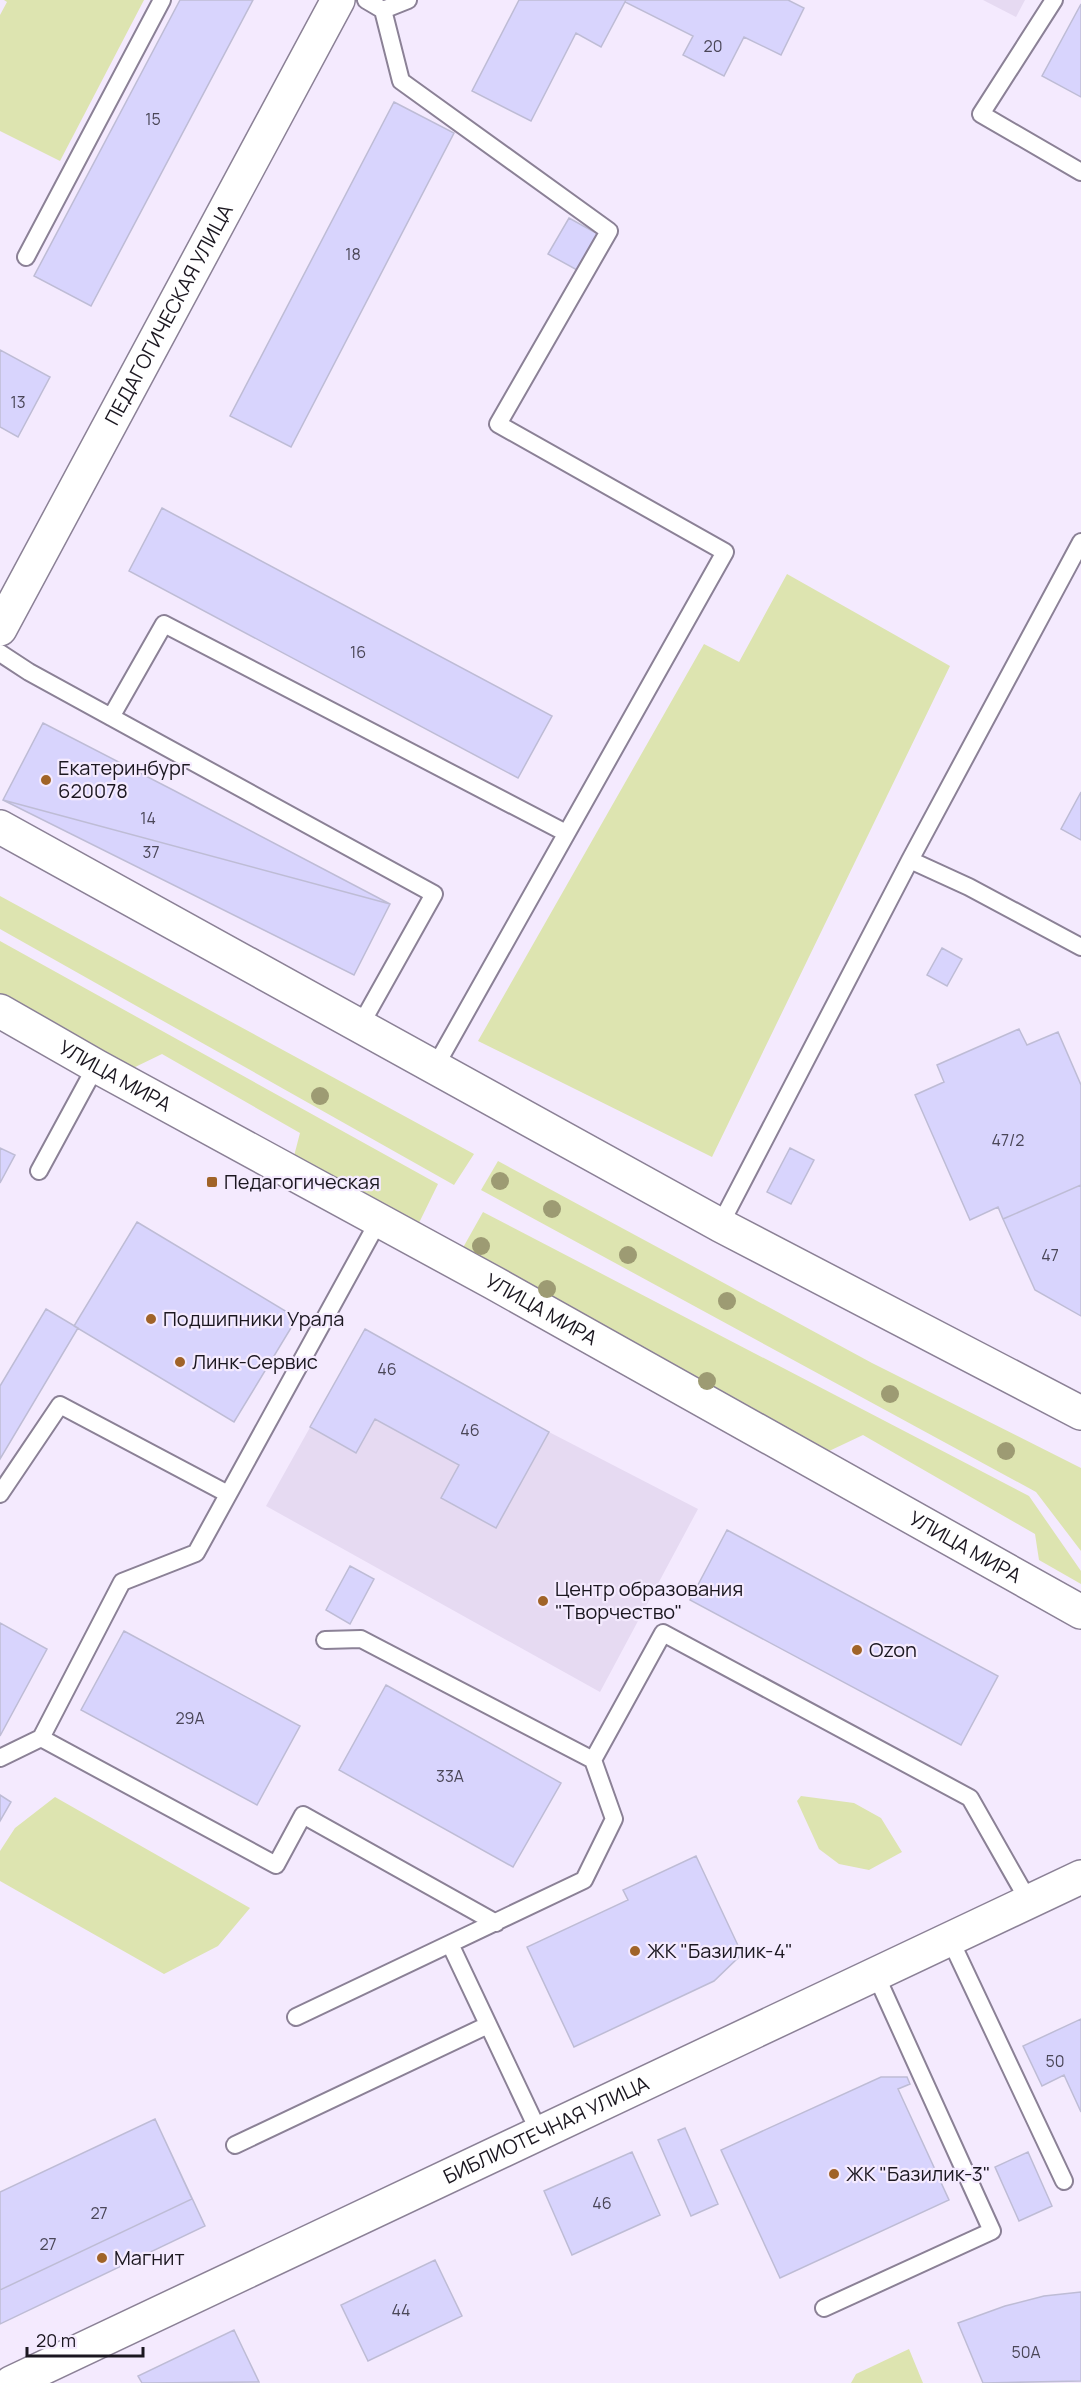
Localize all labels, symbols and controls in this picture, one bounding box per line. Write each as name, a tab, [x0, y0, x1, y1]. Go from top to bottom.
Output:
house number: 20	[704, 35, 722, 57]
house number: 15	[145, 108, 161, 130]
street label: ПЕДАГОГИЧЕСКАЯ УЛИЦА	[98, 199, 239, 430]
house number: 18	[345, 243, 361, 265]
house number: 13	[10, 391, 26, 413]
house number: 16	[350, 641, 366, 663]
place label: Екатеринбург 620078	[58, 754, 190, 804]
marker: Екатеринбург 620078	[39, 773, 53, 787]
house number: 14	[140, 807, 156, 829]
house number: 37	[143, 841, 159, 863]
street label: УЛИЦА МИРА	[54, 1033, 176, 1118]
house number: 47/2	[992, 1129, 1024, 1151]
place label: Педагогическая	[224, 1168, 380, 1195]
marker: Педагогическая	[205, 1175, 219, 1189]
house number: 47	[1041, 1244, 1059, 1266]
street label: УЛИЦА МИРА	[481, 1267, 603, 1351]
place label: Подшипники Урала	[163, 1305, 344, 1332]
marker: Подшипники Урала	[144, 1312, 158, 1326]
place label: Линк-Сервис	[192, 1348, 318, 1375]
marker: Линк-Сервис	[173, 1355, 187, 1369]
house number: 46	[377, 1358, 397, 1380]
house number: 46	[460, 1419, 480, 1441]
street label: УЛИЦА МИРА	[904, 1504, 1027, 1589]
place label: Центр образования "Творчество"	[555, 1575, 743, 1625]
marker: Центр образования "Творчество"	[536, 1594, 550, 1608]
place label: Ozon	[869, 1636, 917, 1663]
marker: Ozon	[850, 1643, 864, 1657]
house number: 29А	[175, 1707, 205, 1729]
house number: 33А	[436, 1765, 464, 1787]
place label: ЖК "Базилик-4"	[647, 1937, 793, 1964]
marker: ЖК "Базилик-4"	[628, 1944, 642, 1958]
house number: 50	[1046, 2050, 1065, 2072]
street label: БИБЛИОТЕЧНАЯ УЛИЦА	[439, 2069, 653, 2190]
place label: ЖК "Базилик-3"	[846, 2160, 991, 2187]
marker: ЖК "Базилик-3"	[827, 2167, 841, 2181]
house number: 46	[592, 2192, 612, 2214]
house number: 27	[90, 2202, 108, 2224]
house number: 27	[39, 2233, 57, 2255]
place label: Магнит	[114, 2244, 185, 2271]
marker: Магнит	[95, 2251, 109, 2265]
house number: 44	[391, 2299, 411, 2321]
scale bar	[27, 2320, 142, 2358]
text: 20 m	[36, 2328, 76, 2352]
house number: 50А	[1011, 2341, 1041, 2363]

